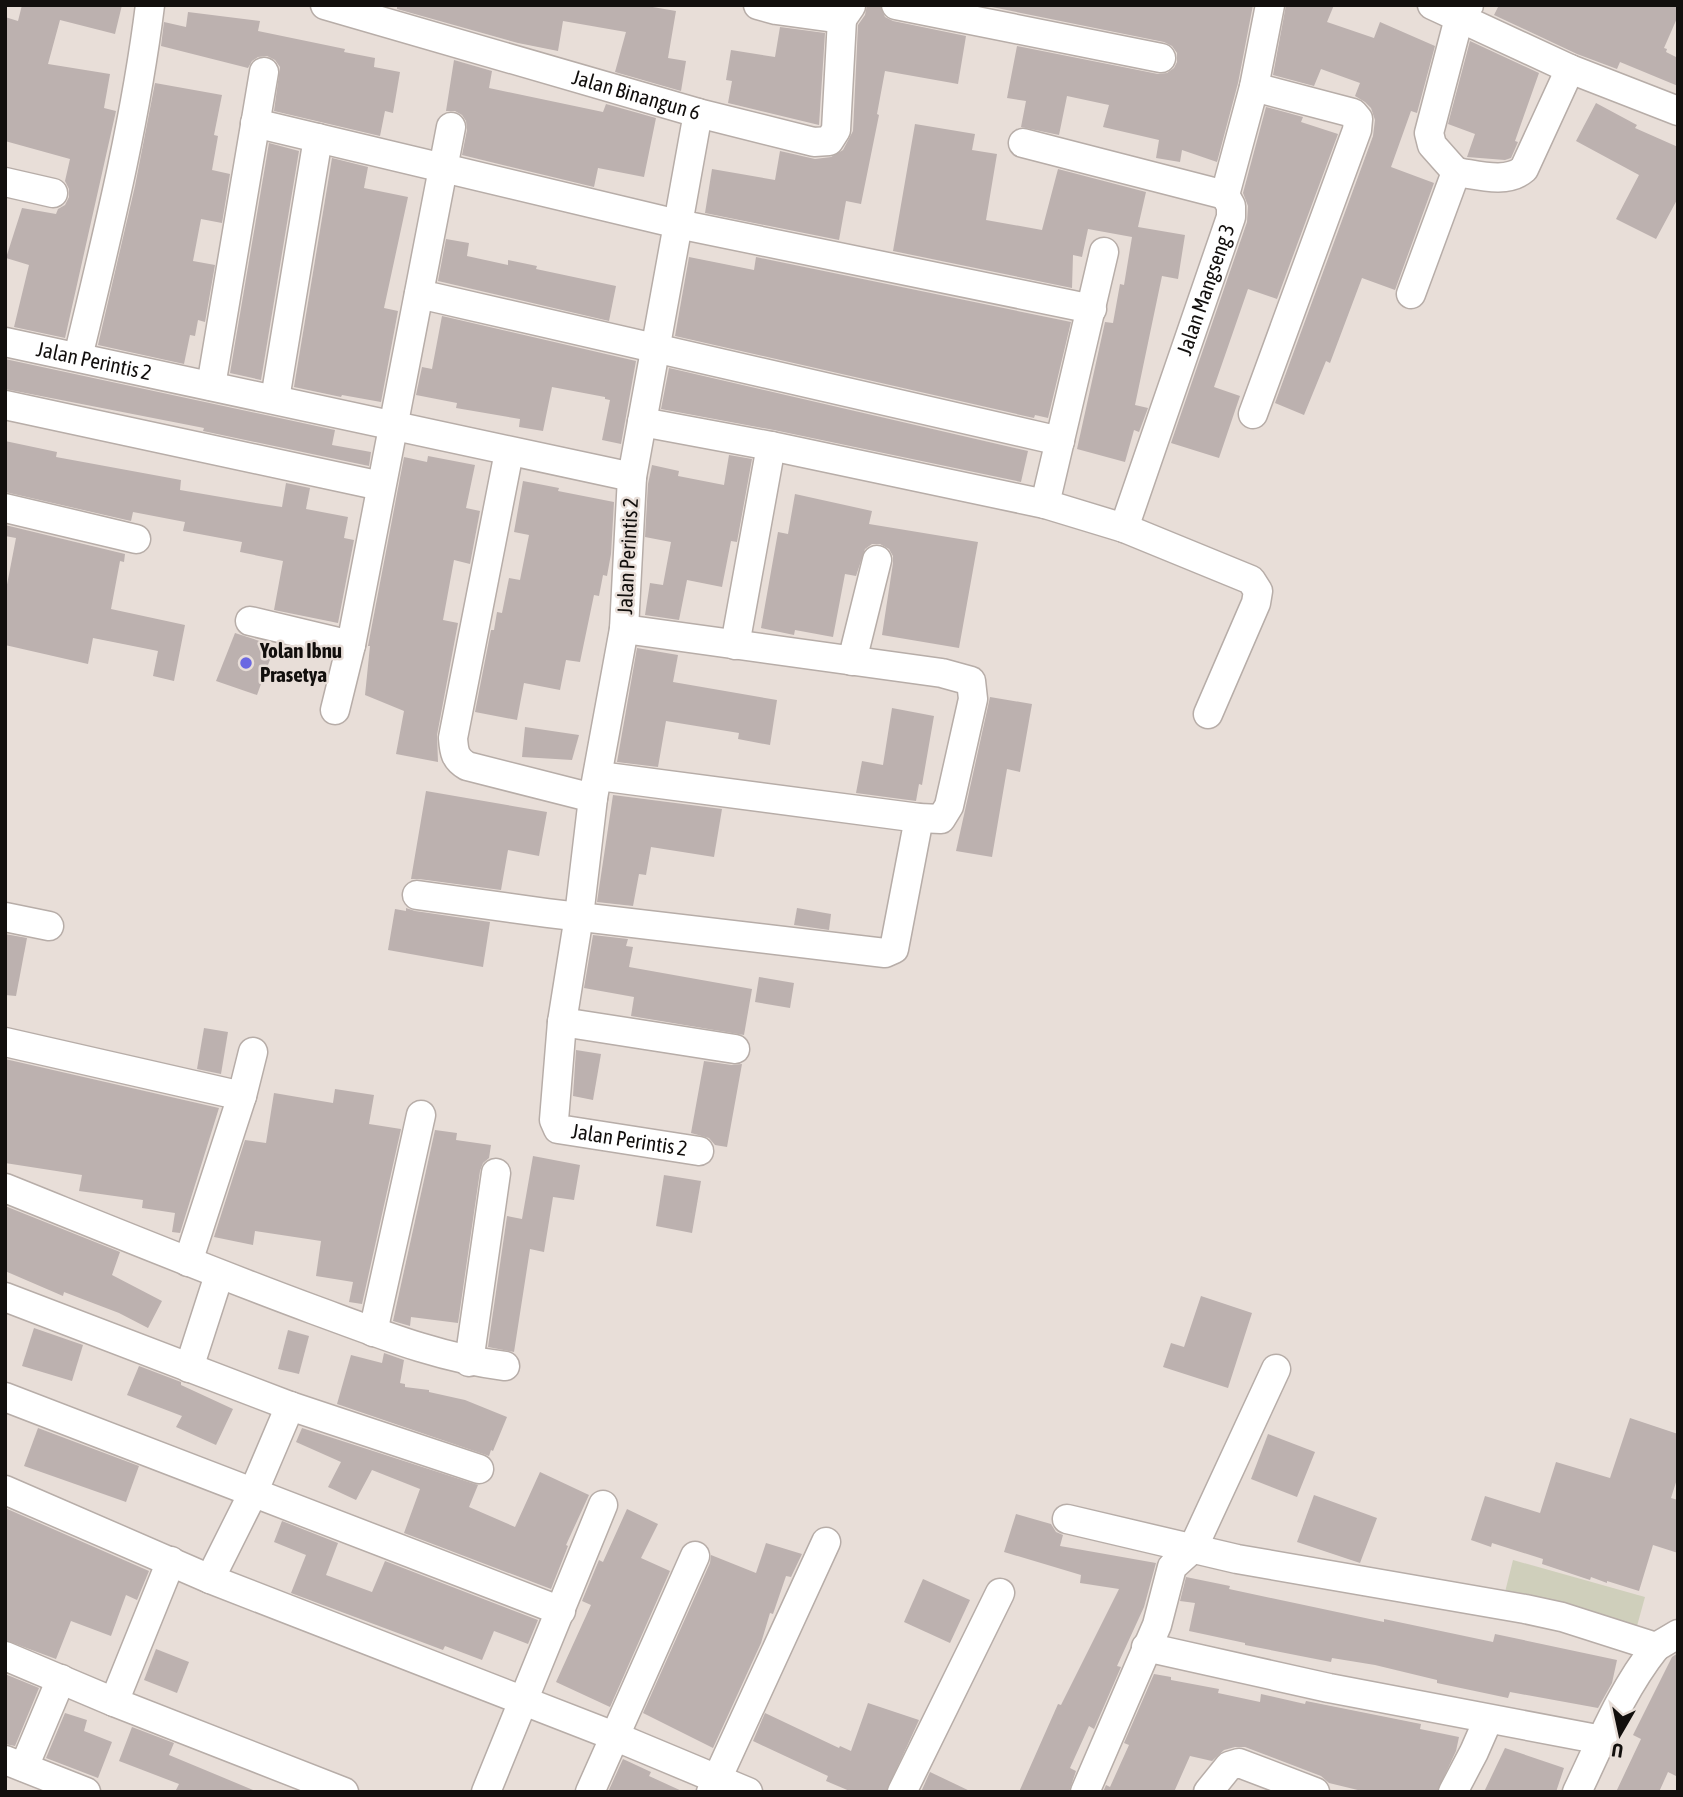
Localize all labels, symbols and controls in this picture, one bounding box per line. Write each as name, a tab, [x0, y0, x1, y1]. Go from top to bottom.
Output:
street label: Jalan Binangun 6	[570, 64, 703, 124]
street label: Jalan Mangseng 3	[1171, 221, 1239, 358]
street label: Jalan Perintis 2	[35, 336, 154, 384]
street label: Jalan Perintis 2	[612, 497, 642, 615]
place label: Yolan Ibnu Prasetya	[259, 638, 342, 686]
marker: Yolan Ibnu Prasetya	[238, 655, 254, 671]
street label: Jalan Perintis 2	[570, 1118, 689, 1160]
north arrow	[1585, 1699, 1655, 1769]
text: U	[1610, 1739, 1625, 1763]

